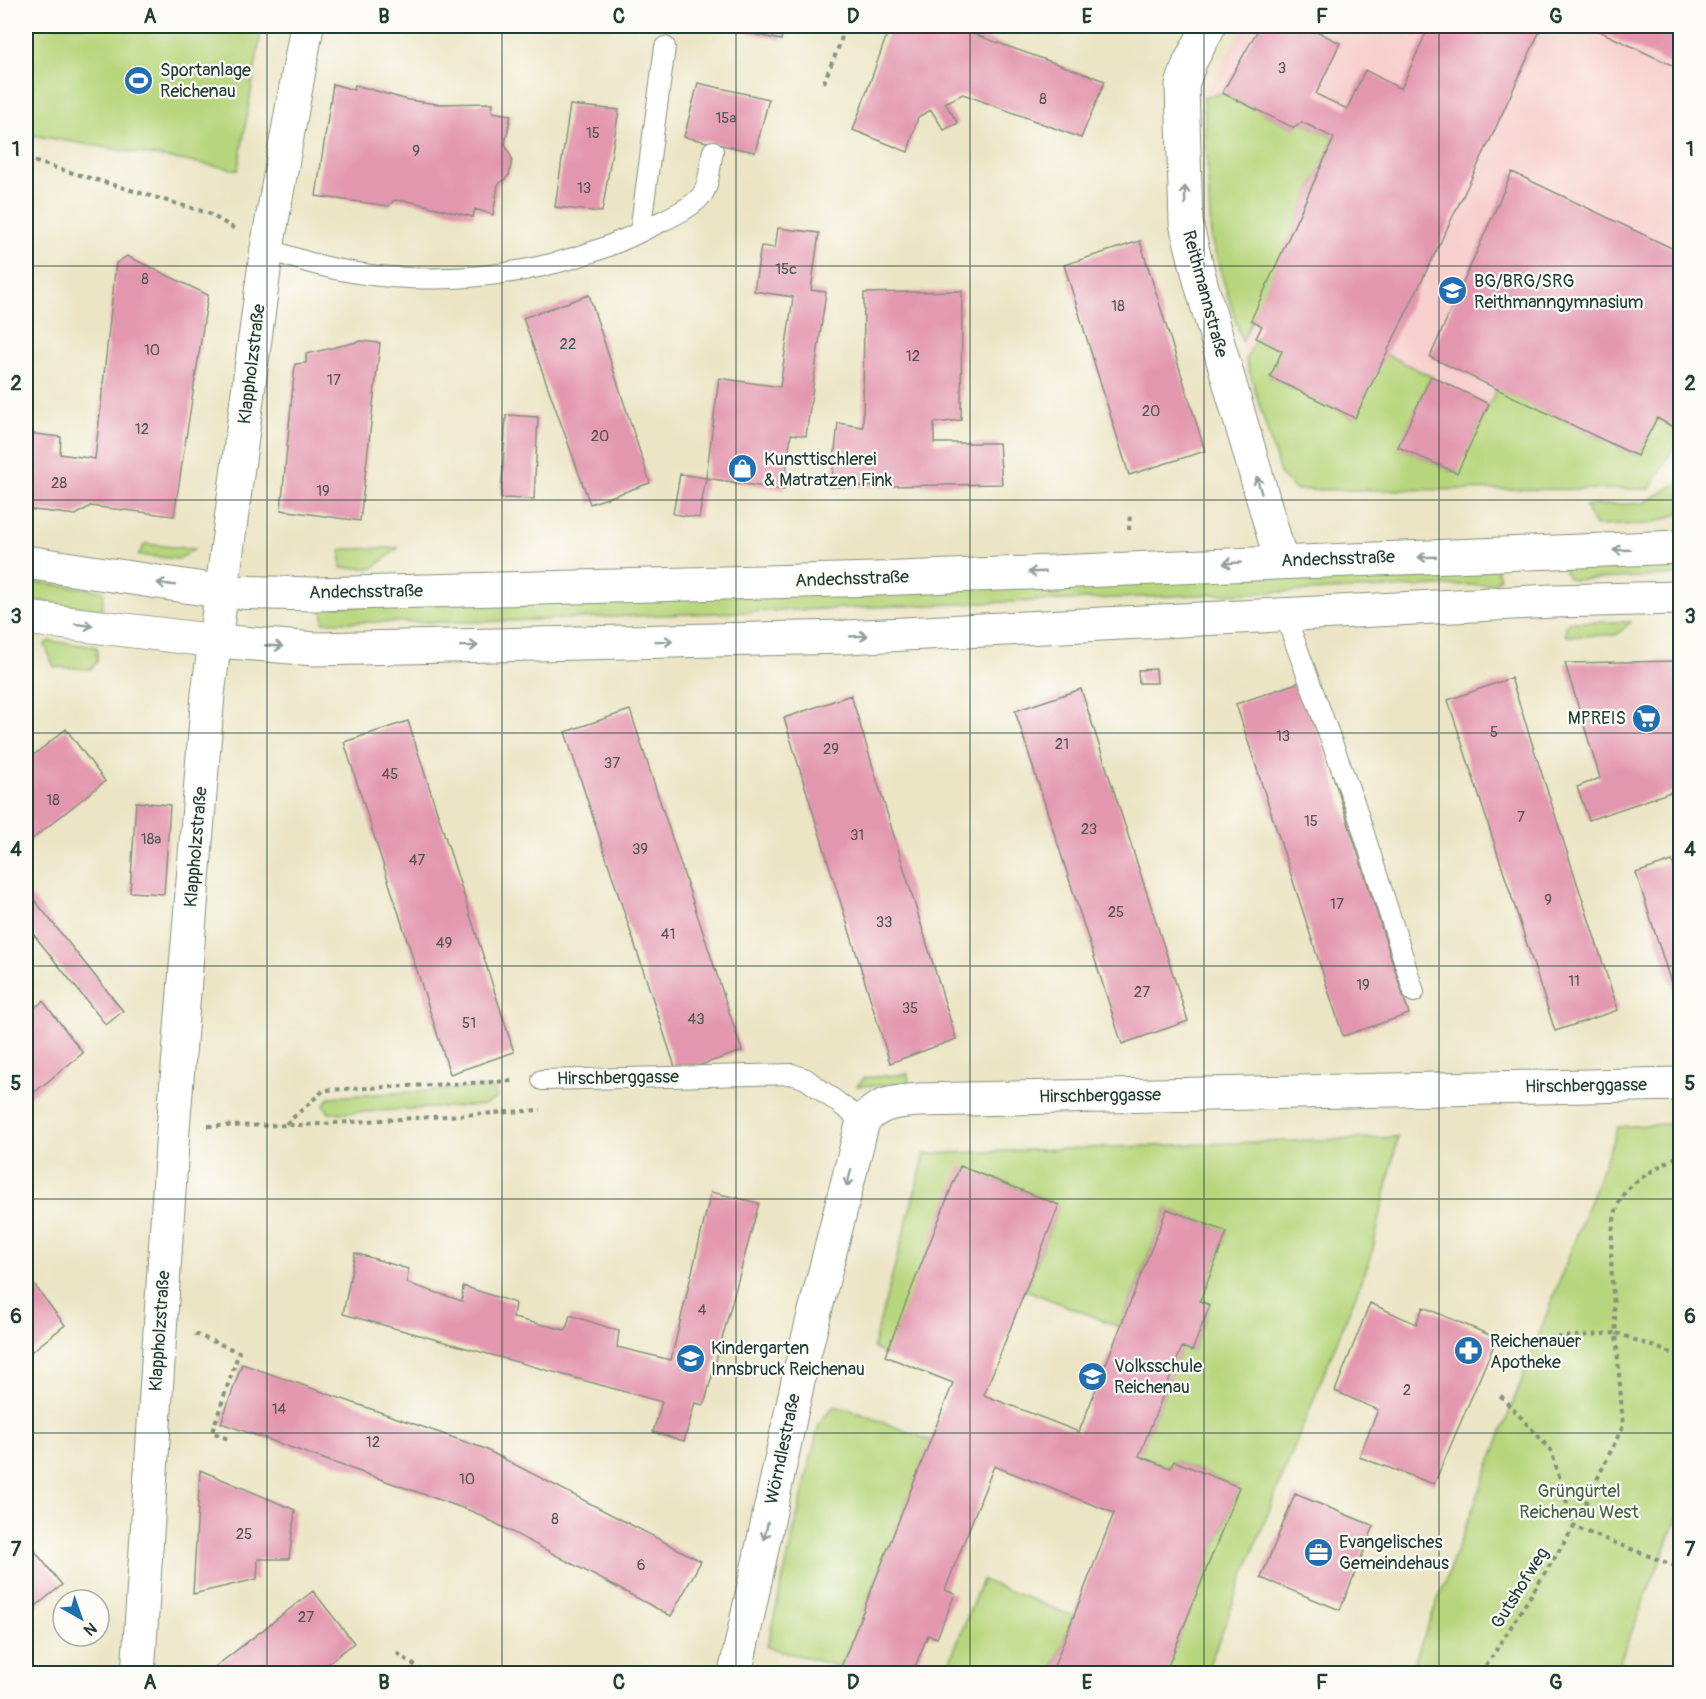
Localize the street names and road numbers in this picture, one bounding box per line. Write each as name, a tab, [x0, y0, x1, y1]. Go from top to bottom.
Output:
street label: Reithmannstraße	[1177, 228, 1233, 360]
street label: Klappholzstraße	[233, 302, 271, 425]
street label: Andechsstraße	[1281, 546, 1396, 572]
street label: Andechsstraße	[795, 566, 910, 592]
street label: Andechsstraße	[309, 580, 423, 604]
street label: Klappholzstraße	[179, 786, 213, 908]
street label: Hirschberggasse	[557, 1065, 679, 1091]
street label: Hirschberggasse	[1525, 1073, 1647, 1099]
street label: Hirschberggasse	[1039, 1083, 1161, 1109]
street label: Klappholzstraße	[144, 1270, 176, 1392]
street label: Wörndlestraße	[760, 1391, 806, 1506]
street label: Gutshofweg	[1486, 1543, 1554, 1633]

